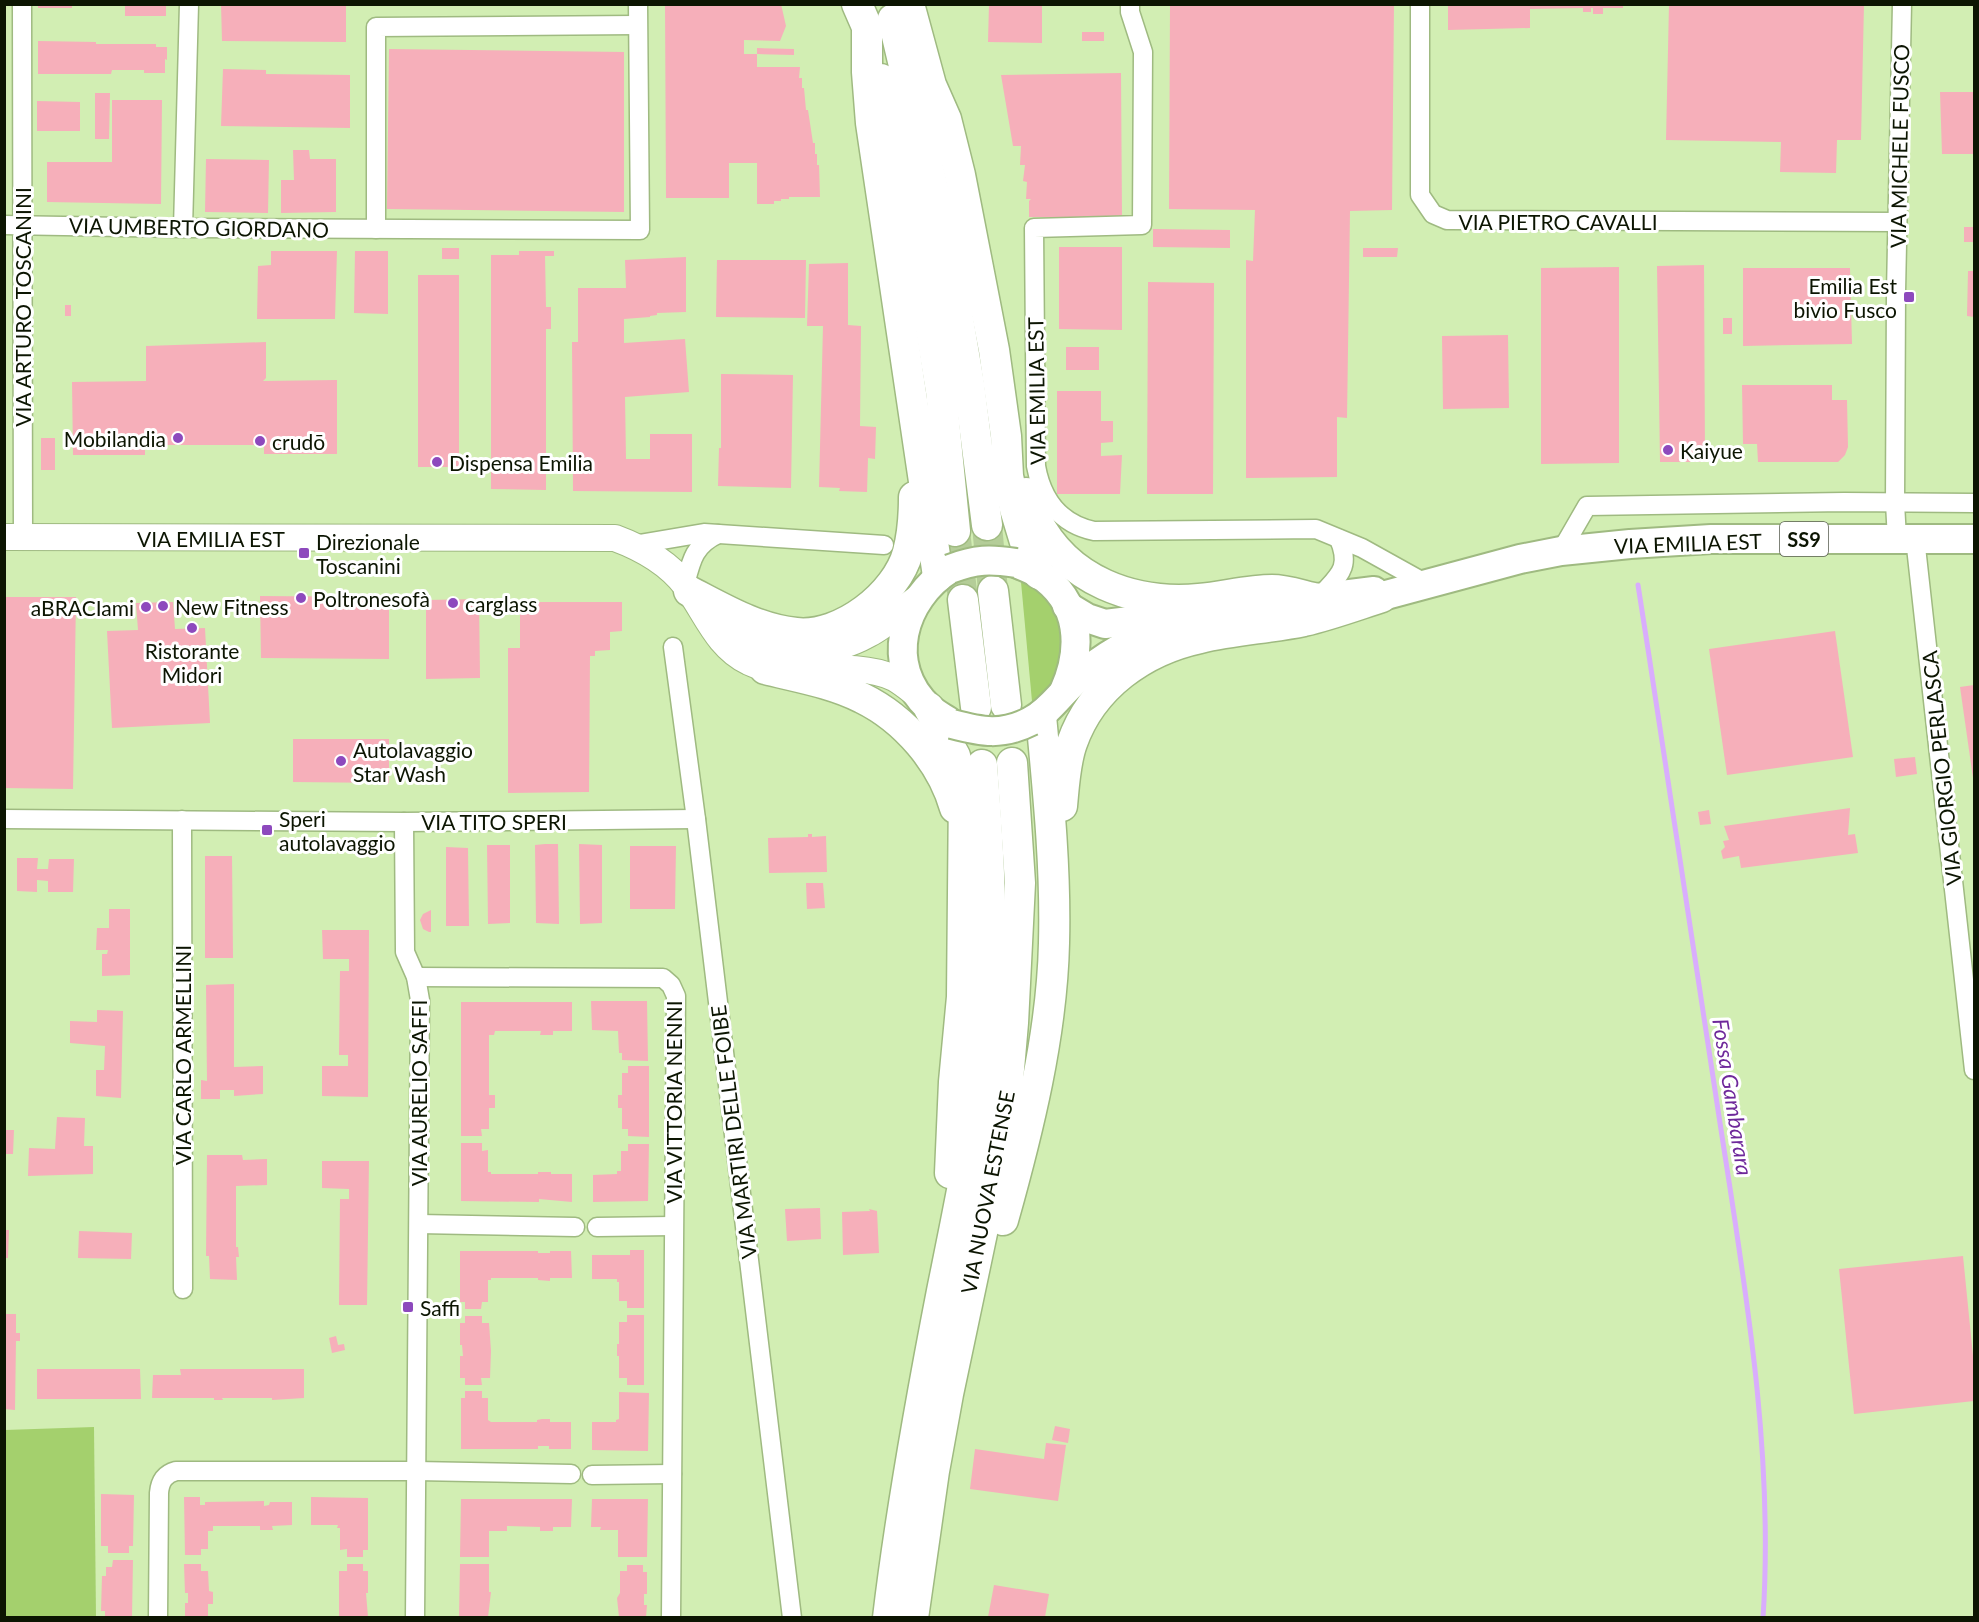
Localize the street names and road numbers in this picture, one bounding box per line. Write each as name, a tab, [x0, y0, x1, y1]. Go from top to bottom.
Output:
street label: VIA MICHELE FUSCO	[1885, 44, 1913, 248]
street label: VIA ARTURO TOSCANINI	[10, 187, 35, 427]
street label: VIA PIETRO CAVALLI	[1458, 209, 1658, 234]
street label: VIA UMBERTO GIORDANO	[69, 212, 329, 242]
street label: VIA EMILIA EST	[1022, 316, 1050, 465]
road number: SS9	[1780, 522, 1828, 556]
street label: VIA EMILIA EST	[137, 526, 286, 551]
street label: VIA EMILIA EST	[1614, 528, 1763, 558]
street label: VIA GIORGIO PERLASCA	[1916, 649, 1966, 887]
street label: VIA TITO SPERI	[421, 809, 567, 834]
street label: VIA CARLO ARMELLINI	[170, 945, 195, 1165]
street label: VIA AURELIO SAFFI	[406, 1000, 431, 1186]
street label: VIA VITTORIA NENNI	[661, 1000, 686, 1204]
street label: VIA MARTIRI DELLE FOIBE	[705, 1004, 761, 1260]
street label: VIA NUOVA ESTENSE	[955, 1088, 1019, 1296]

